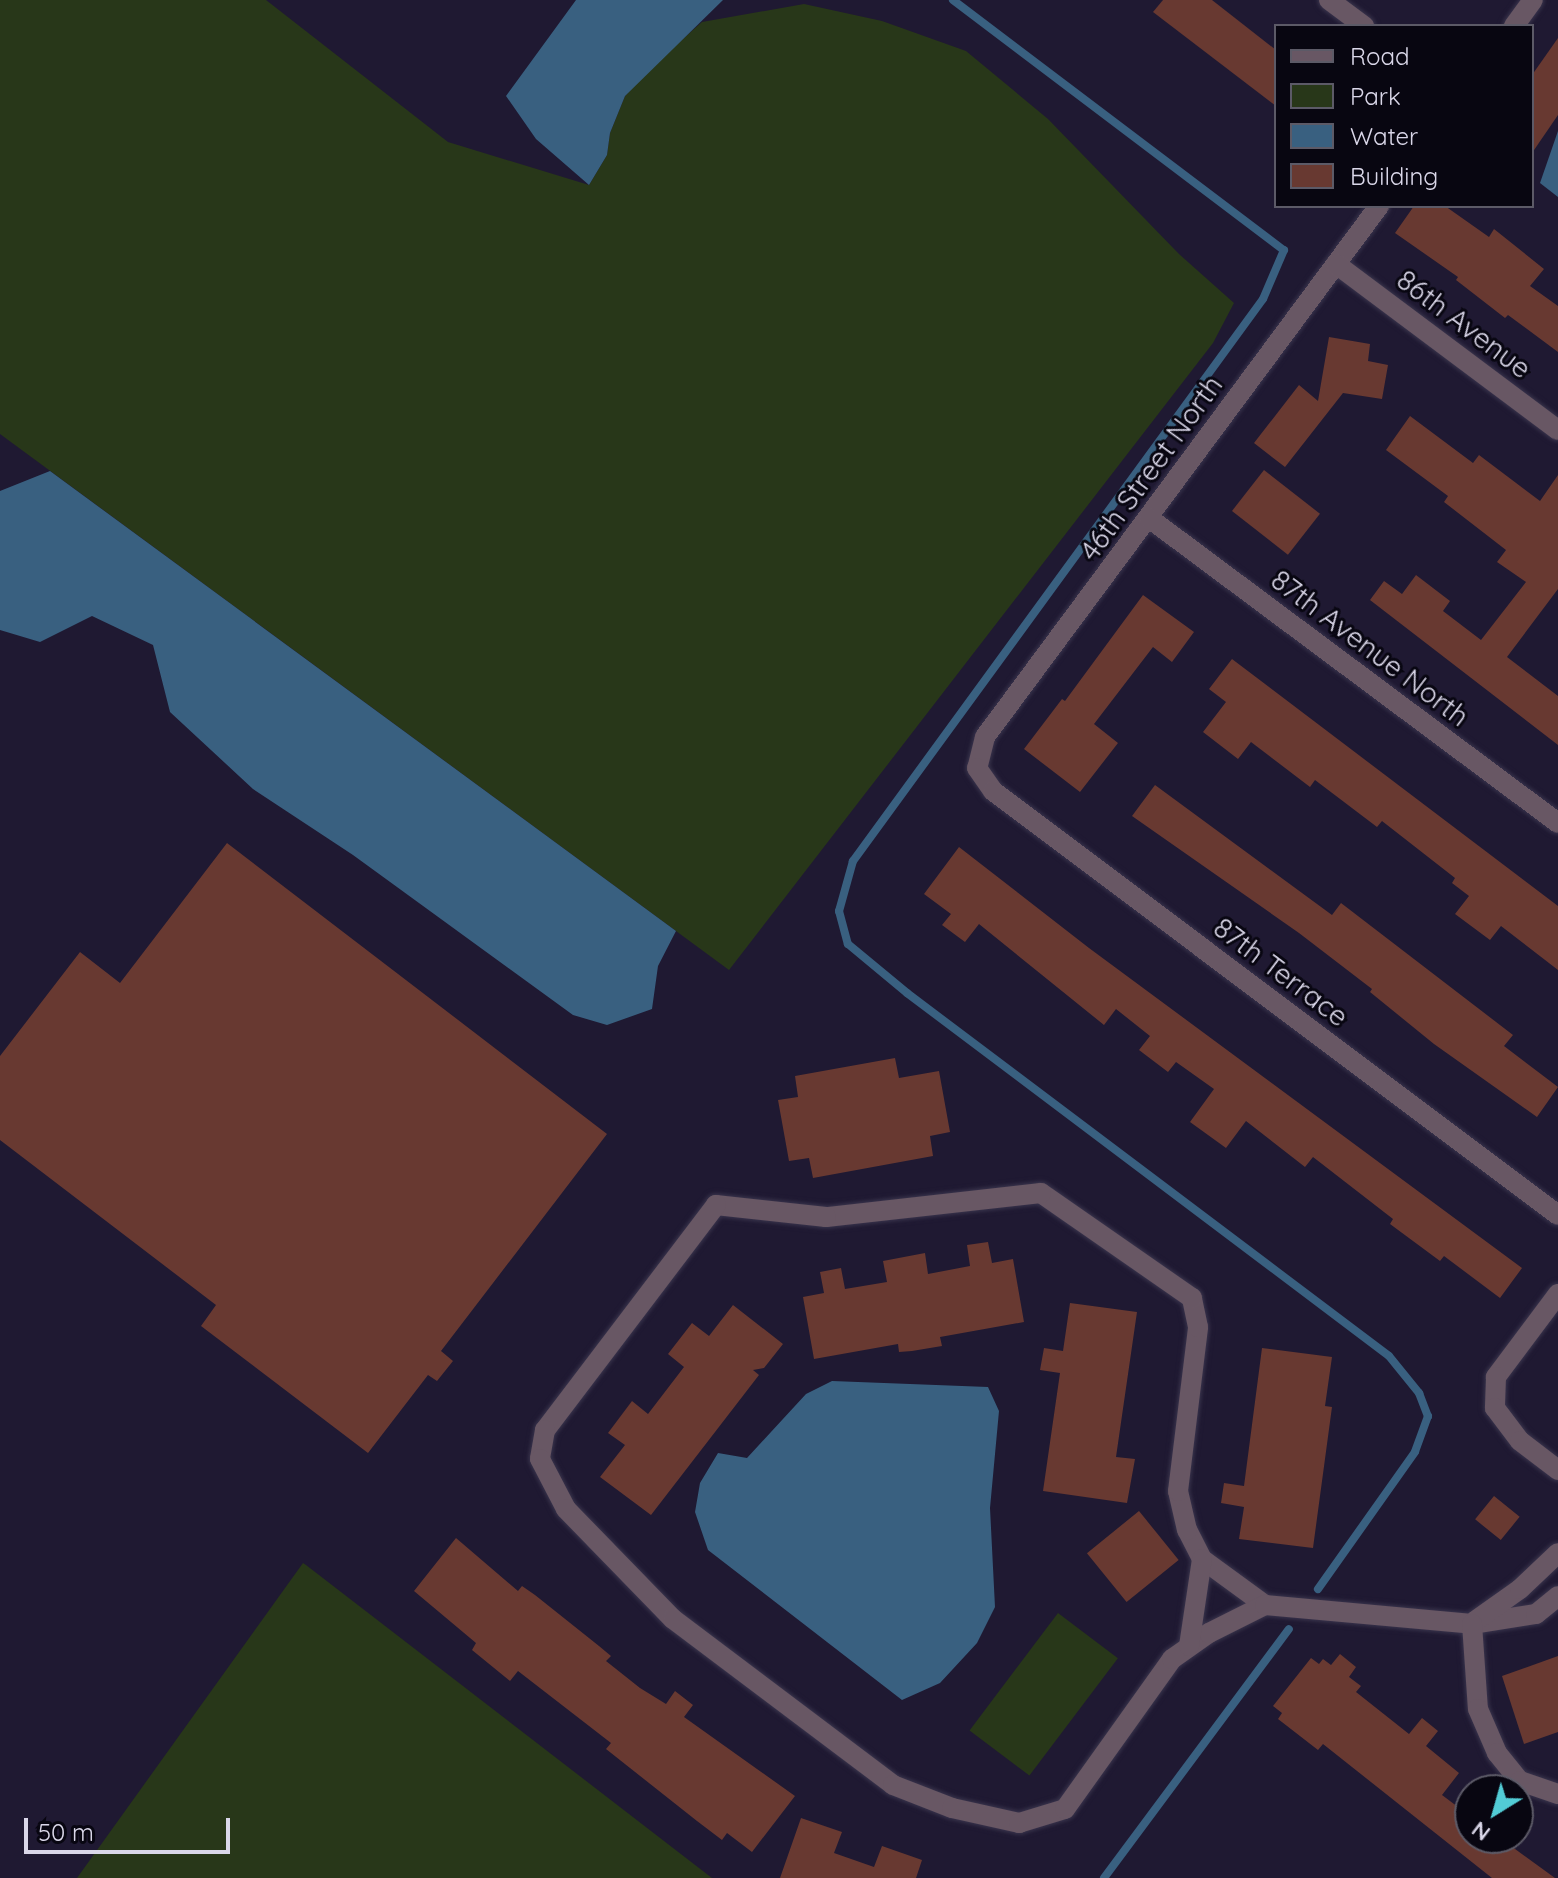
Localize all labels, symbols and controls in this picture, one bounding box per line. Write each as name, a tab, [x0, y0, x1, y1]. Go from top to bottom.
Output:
legend	[1274, 24, 1534, 208]
text: Road	[1350, 41, 1410, 71]
text: Park	[1350, 81, 1401, 111]
text: Water	[1350, 121, 1418, 151]
text: Building	[1350, 161, 1438, 191]
street label: 86th Avenue	[1390, 263, 1538, 385]
street label: 46th Street North	[1073, 369, 1229, 567]
street label: 87th Avenue North	[1265, 563, 1475, 733]
street label: 87th Terrace	[1207, 911, 1355, 1033]
north arrow	[1454, 1774, 1534, 1854]
scale bar	[28, 1802, 234, 1852]
text: N	[1466, 1816, 1496, 1848]
text: 50 m	[38, 1817, 94, 1847]

